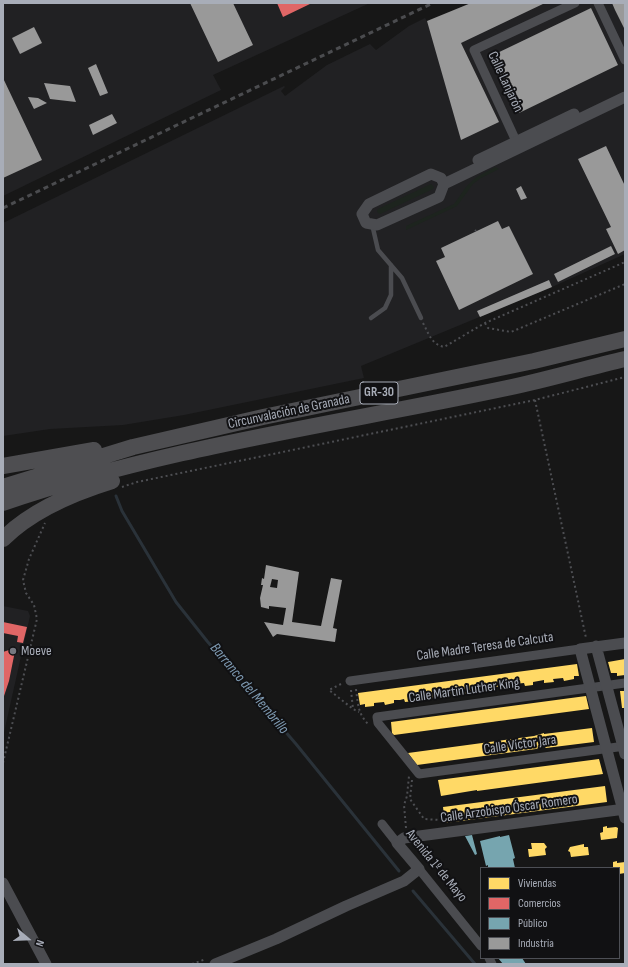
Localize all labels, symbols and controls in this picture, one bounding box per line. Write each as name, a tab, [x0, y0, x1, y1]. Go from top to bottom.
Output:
street label: Calle Lanjarón	[484, 49, 526, 115]
road number: GR-30	[360, 382, 398, 404]
street label: Circunvalación de Granada	[227, 391, 351, 433]
street label: Calle Madre Teresa de Calcuta	[416, 629, 554, 665]
water label: Barranco del Membrillo	[206, 640, 292, 738]
place label: Moeve	[21, 643, 52, 659]
marker: Moeve	[8, 646, 18, 656]
street label: Calle Martin Luther King	[408, 675, 520, 707]
street label: Calle Víctor Jara	[483, 732, 557, 758]
street label: Calle Arzobispo Óscar Romero	[439, 791, 579, 827]
street label: Avenida 1º de Mayo	[402, 826, 470, 906]
legend	[480, 867, 620, 959]
text: Viviendas	[518, 876, 556, 891]
text: Comercios	[518, 896, 561, 911]
text: Público	[518, 916, 548, 931]
north arrow	[8, 919, 48, 959]
text: Industria	[518, 936, 554, 951]
text: N	[33, 938, 47, 948]

